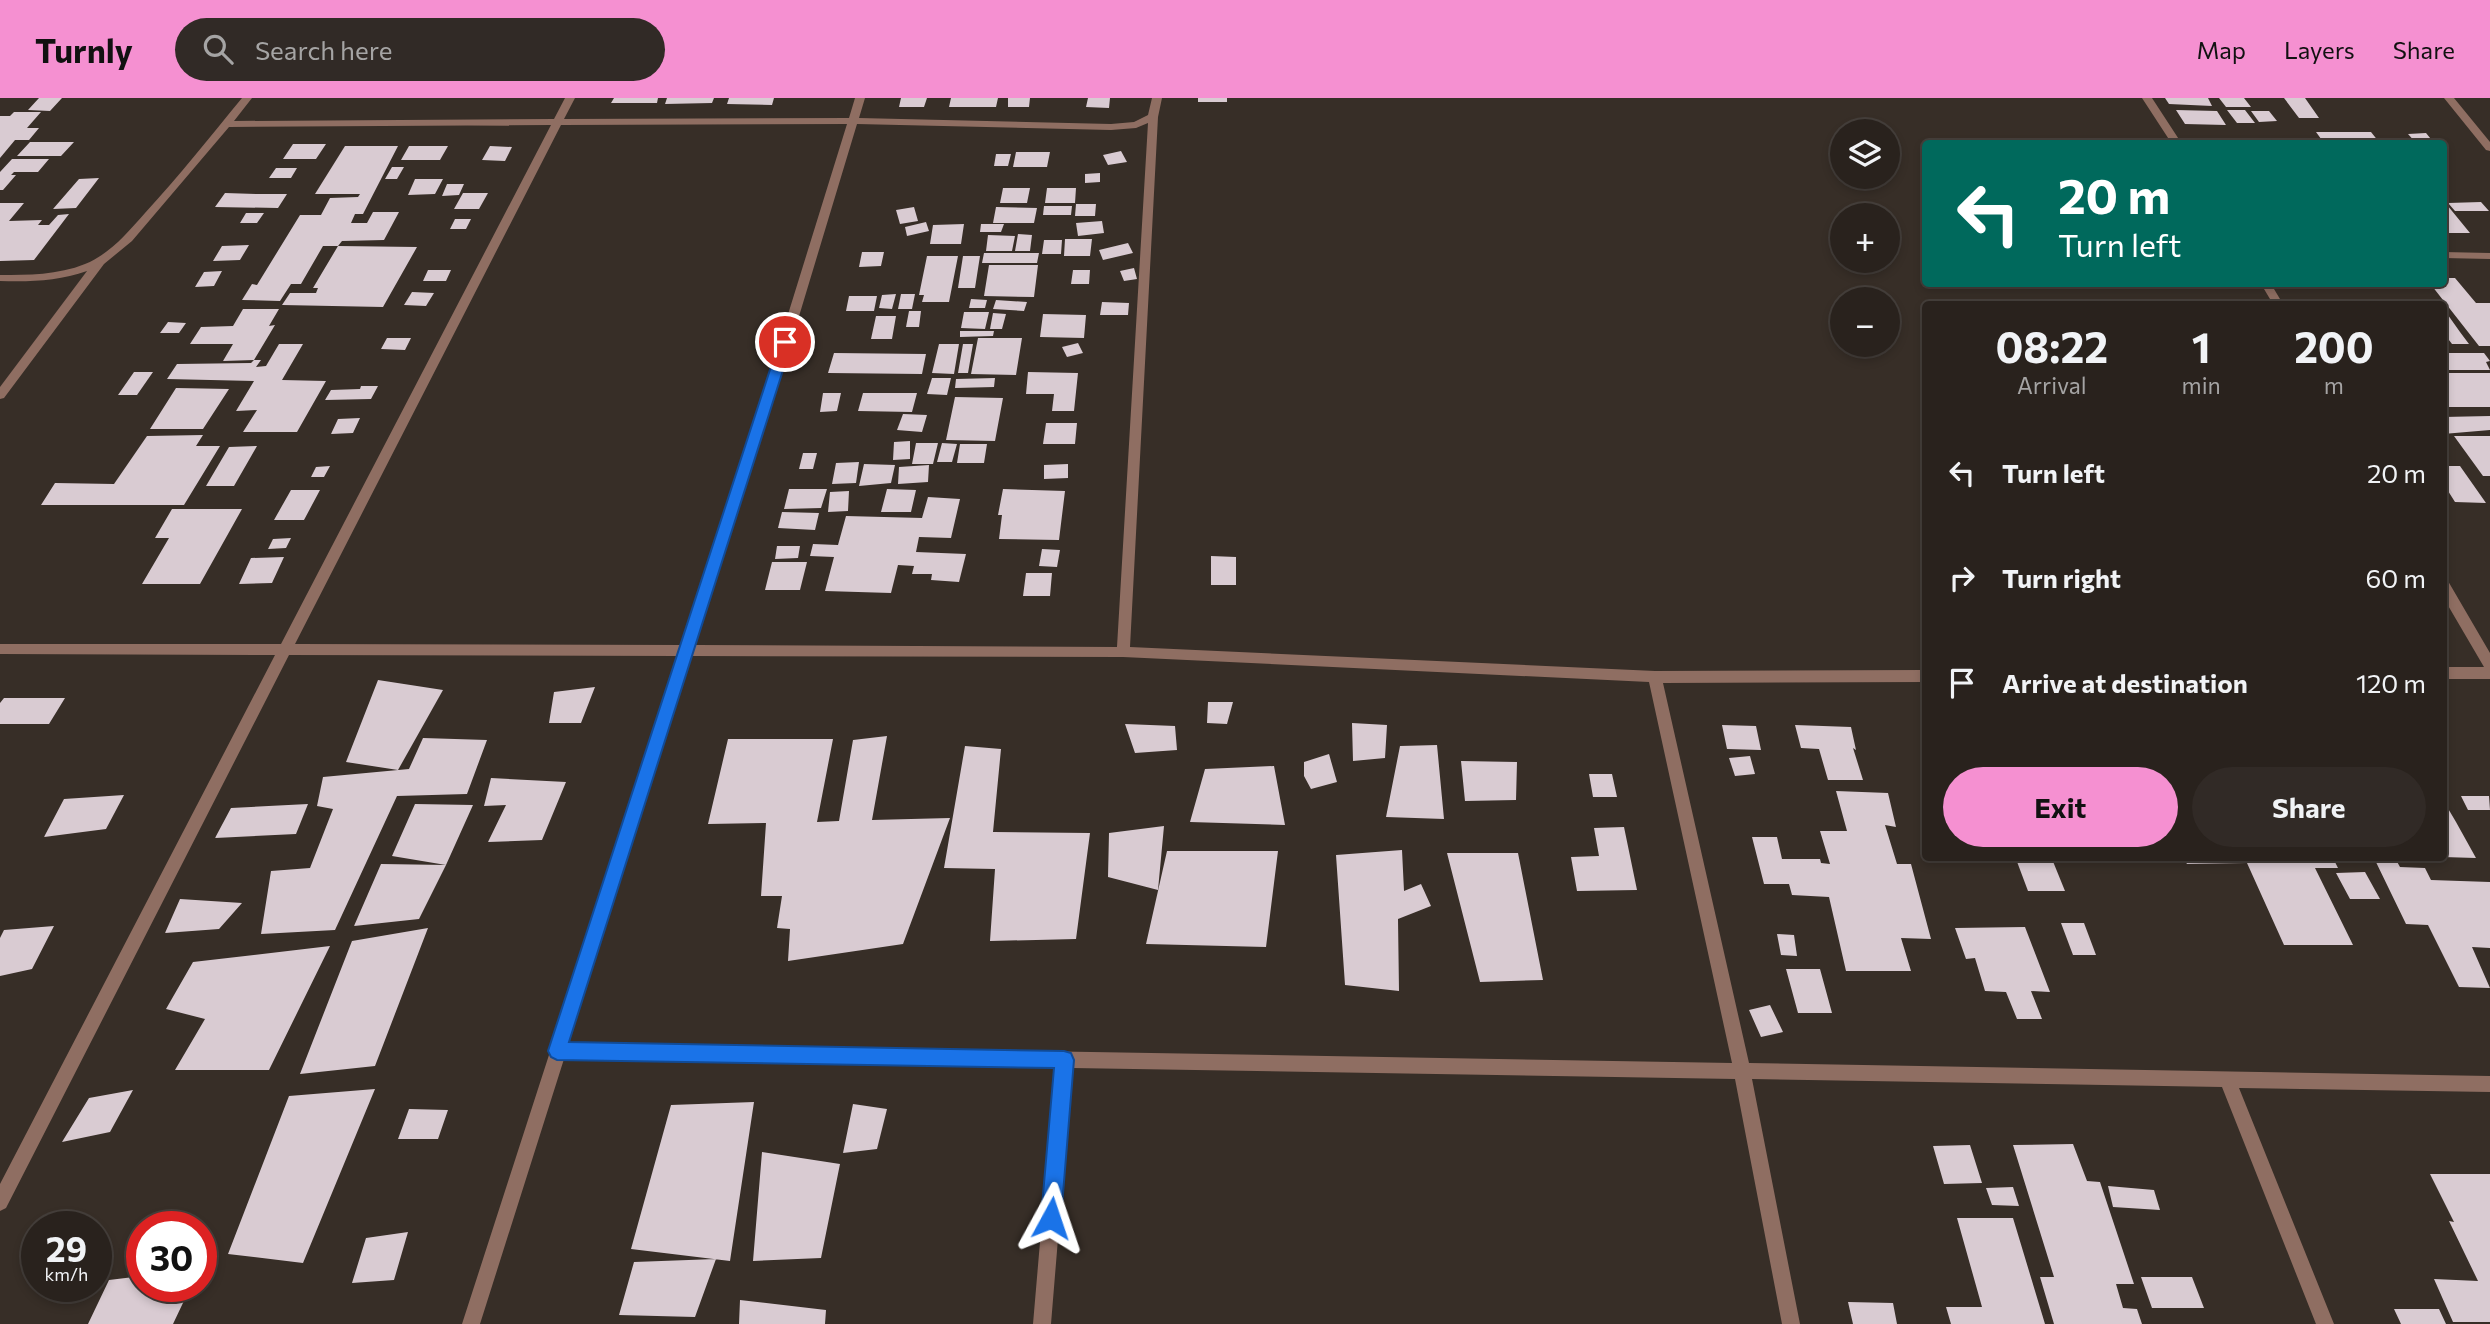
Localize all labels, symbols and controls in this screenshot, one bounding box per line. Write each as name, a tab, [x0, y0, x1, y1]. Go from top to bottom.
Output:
search box	[175, 18, 665, 81]
text: Turnly	[35, 29, 133, 70]
icon: search	[199, 30, 237, 68]
text: Search here	[255, 34, 392, 65]
text: Map	[2197, 35, 2246, 64]
text: Layers	[2284, 35, 2355, 64]
text: Share	[2393, 35, 2455, 64]
map controls	[1830, 119, 1900, 357]
button: layers	[1830, 119, 1900, 189]
text: 20 m	[2058, 164, 2170, 224]
icon: left	[1943, 168, 2034, 259]
button: +	[1830, 203, 1900, 273]
text: Turn left	[2058, 224, 2182, 264]
button: −	[1830, 287, 1900, 357]
pin	[755, 312, 815, 372]
text: 08:22	[1995, 320, 2108, 372]
text: 1	[2192, 320, 2211, 372]
text: 200	[2294, 320, 2374, 372]
icon: arrive	[766, 323, 804, 361]
text: Arrival	[2017, 371, 2087, 399]
text: min	[2182, 371, 2221, 399]
text: m	[2324, 371, 2344, 399]
icon: left	[1943, 454, 1981, 492]
text: Turn left	[2002, 457, 2105, 488]
text: 20 m	[2367, 457, 2426, 488]
icon: right	[1943, 559, 1981, 597]
text: Turn right	[2002, 562, 2121, 593]
text: 60 m	[2366, 562, 2426, 593]
icon: arrive	[1943, 664, 1981, 702]
text: Arrive at destination	[2002, 667, 2248, 698]
text: 120 m	[2356, 667, 2426, 698]
button: Exit	[1943, 767, 2178, 847]
button: Share	[2192, 767, 2426, 847]
position arrow	[1014, 1181, 1088, 1255]
speed limit sign: 30	[126, 1211, 217, 1302]
text: 29	[46, 1226, 87, 1269]
text: km/h	[45, 1263, 88, 1285]

